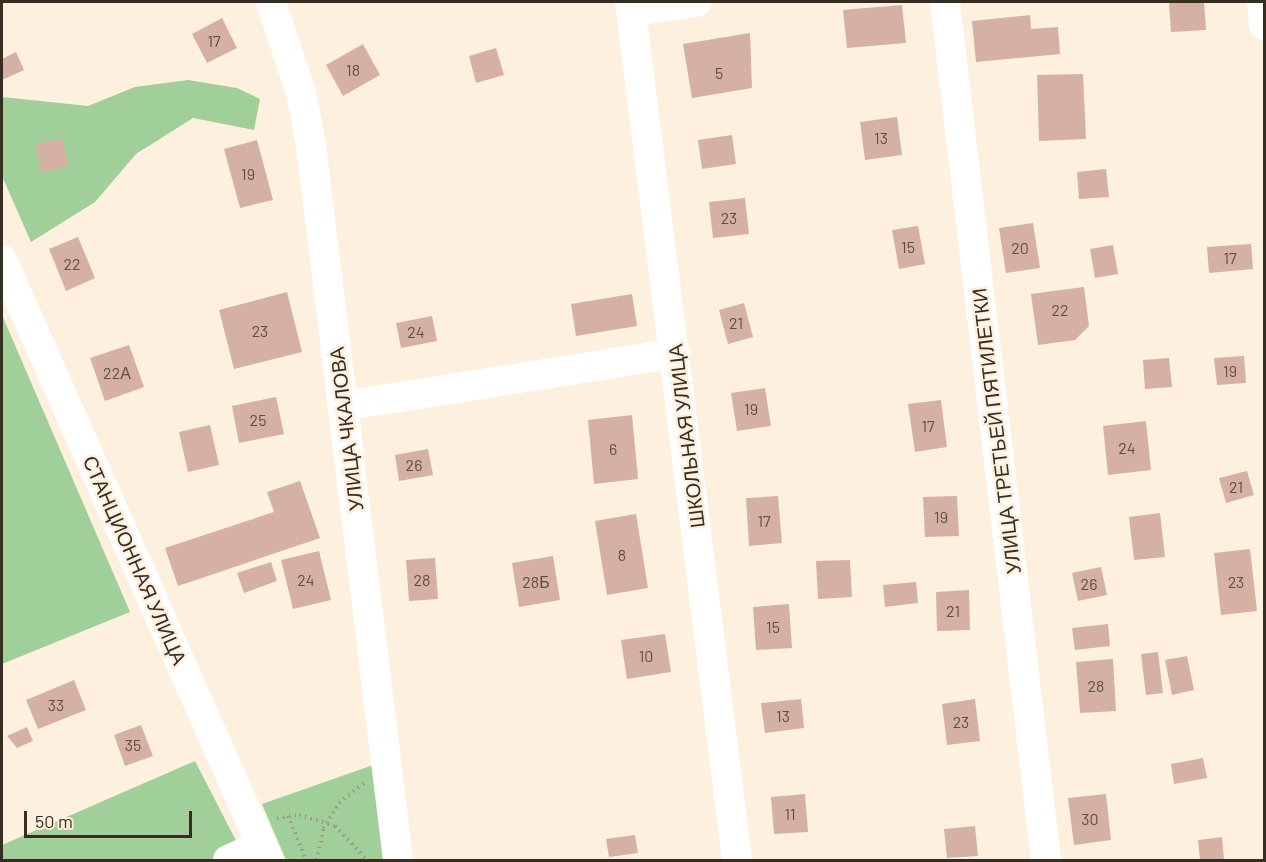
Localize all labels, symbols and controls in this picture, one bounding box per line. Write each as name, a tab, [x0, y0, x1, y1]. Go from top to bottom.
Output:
house number: 17	[207, 31, 221, 51]
house number: 18	[346, 60, 360, 80]
house number: 5	[715, 63, 723, 83]
house number: 13	[874, 128, 888, 148]
house number: 19	[241, 164, 255, 184]
house number: 23	[721, 208, 737, 228]
house number: 15	[901, 237, 915, 257]
house number: 20	[1011, 238, 1029, 258]
house number: 17	[1223, 248, 1237, 268]
house number: 22	[63, 254, 81, 274]
street label: УЛИЦА ТРЕТЬЕЙ ПЯТИЛЕТКИ	[967, 287, 1025, 575]
house number: 22	[1051, 300, 1069, 320]
house number: 21	[729, 313, 743, 333]
house number: 23	[252, 321, 268, 341]
house number: 24	[407, 322, 425, 342]
street label: ШКОЛЬНАЯ УЛИЦА	[663, 343, 709, 529]
street label: УЛИЦА ЧКАЛОВА	[324, 346, 368, 512]
house number: 19	[1223, 361, 1237, 381]
house number: 22А	[103, 363, 131, 383]
house number: 19	[744, 399, 758, 419]
house number: 25	[250, 410, 266, 430]
house number: 17	[921, 416, 935, 436]
house number: 24	[1118, 438, 1136, 458]
house number: 6	[609, 439, 617, 459]
street label: СТАНЦИОННАЯ УЛИЦА	[78, 452, 192, 668]
house number: 26	[406, 455, 422, 475]
house number: 21	[1229, 477, 1243, 497]
house number: 19	[934, 507, 948, 527]
house number: 17	[757, 511, 771, 531]
house number: 8	[618, 545, 626, 565]
house number: 24	[297, 570, 315, 590]
house number: 28	[414, 570, 430, 590]
house number: 28Б	[522, 572, 550, 592]
house number: 23	[1228, 572, 1244, 592]
house number: 26	[1081, 574, 1097, 594]
house number: 21	[946, 601, 960, 621]
house number: 15	[766, 617, 780, 637]
house number: 10	[639, 646, 653, 666]
house number: 28	[1088, 676, 1104, 696]
house number: 33	[48, 695, 64, 715]
house number: 13	[776, 706, 790, 726]
house number: 23	[953, 712, 969, 732]
house number: 35	[125, 735, 141, 755]
scale bar	[27, 799, 195, 837]
house number: 11	[784, 804, 796, 824]
house number: 30	[1081, 809, 1099, 829]
text: 50 m	[35, 810, 73, 832]

